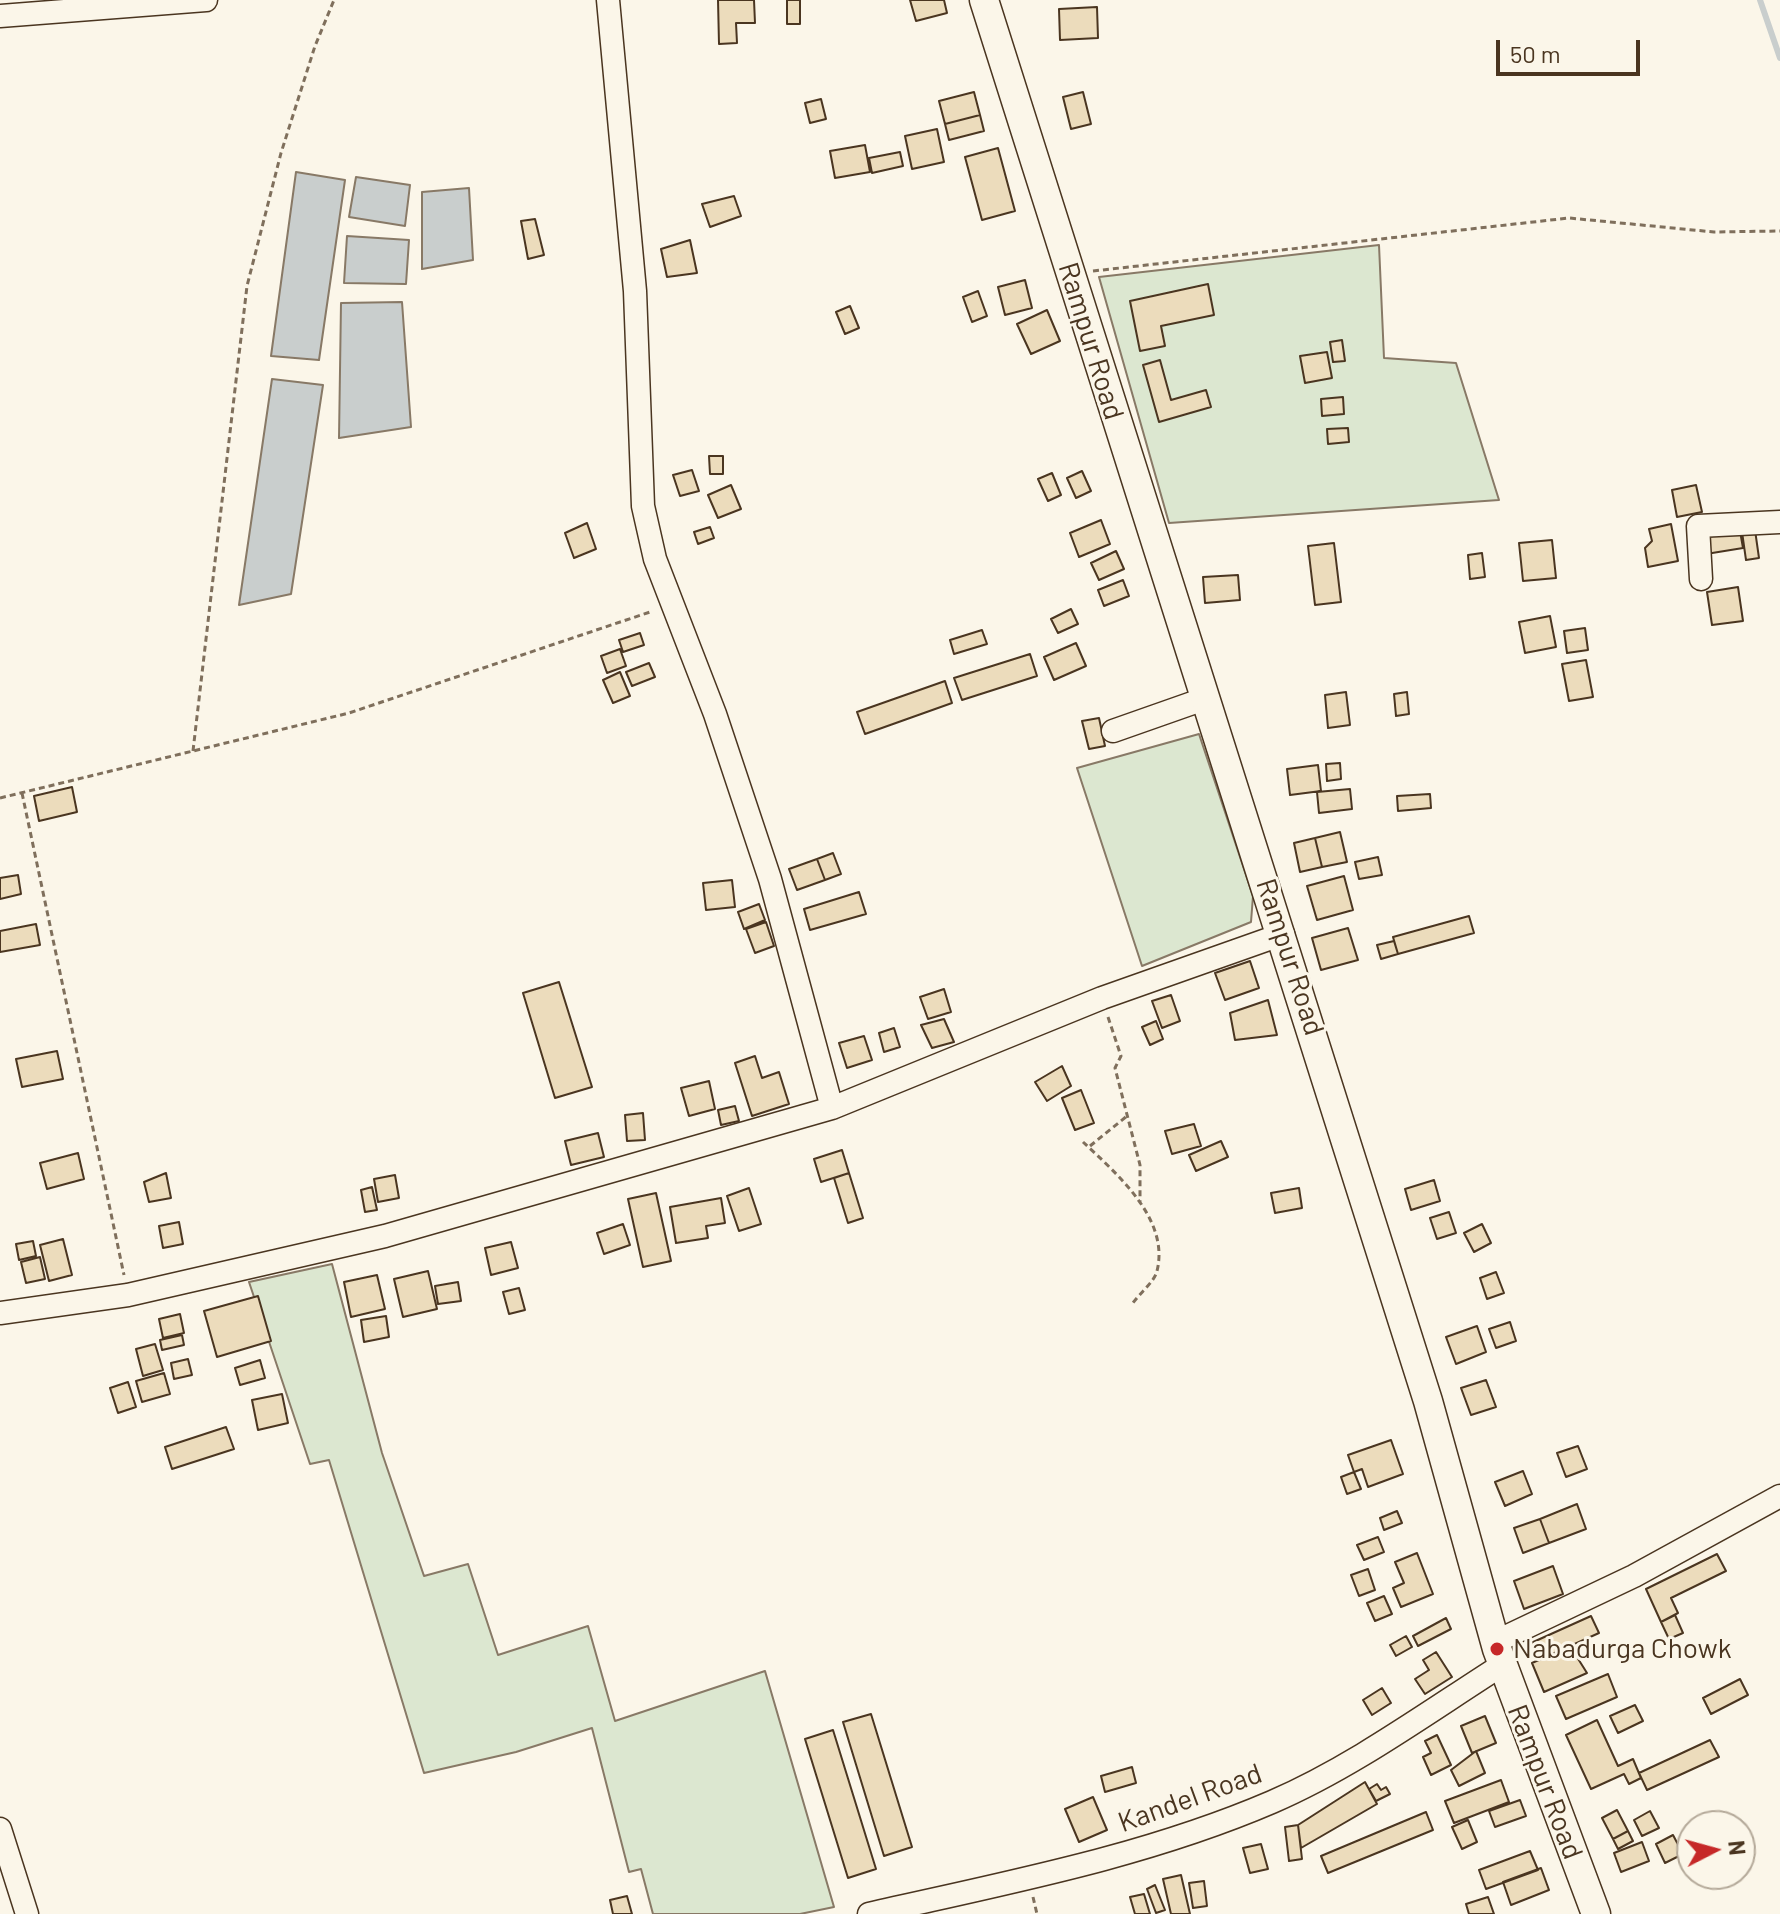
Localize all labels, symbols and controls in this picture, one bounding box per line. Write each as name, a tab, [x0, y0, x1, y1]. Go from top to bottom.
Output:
scale bar	[1500, 24, 1644, 74]
text: 50 m	[1510, 39, 1561, 68]
street label: Rampur Road	[1051, 258, 1131, 424]
street label: Rampur Road	[1249, 874, 1331, 1040]
place label: Nabadurga Chowk	[1513, 1632, 1732, 1666]
marker: Nabadurga Chowk	[1488, 1640, 1506, 1658]
street label: Rampur Road	[1500, 1700, 1590, 1864]
street label: Kandel Road	[1114, 1756, 1266, 1840]
north arrow	[1676, 1810, 1756, 1890]
text: N	[1724, 1839, 1752, 1856]

